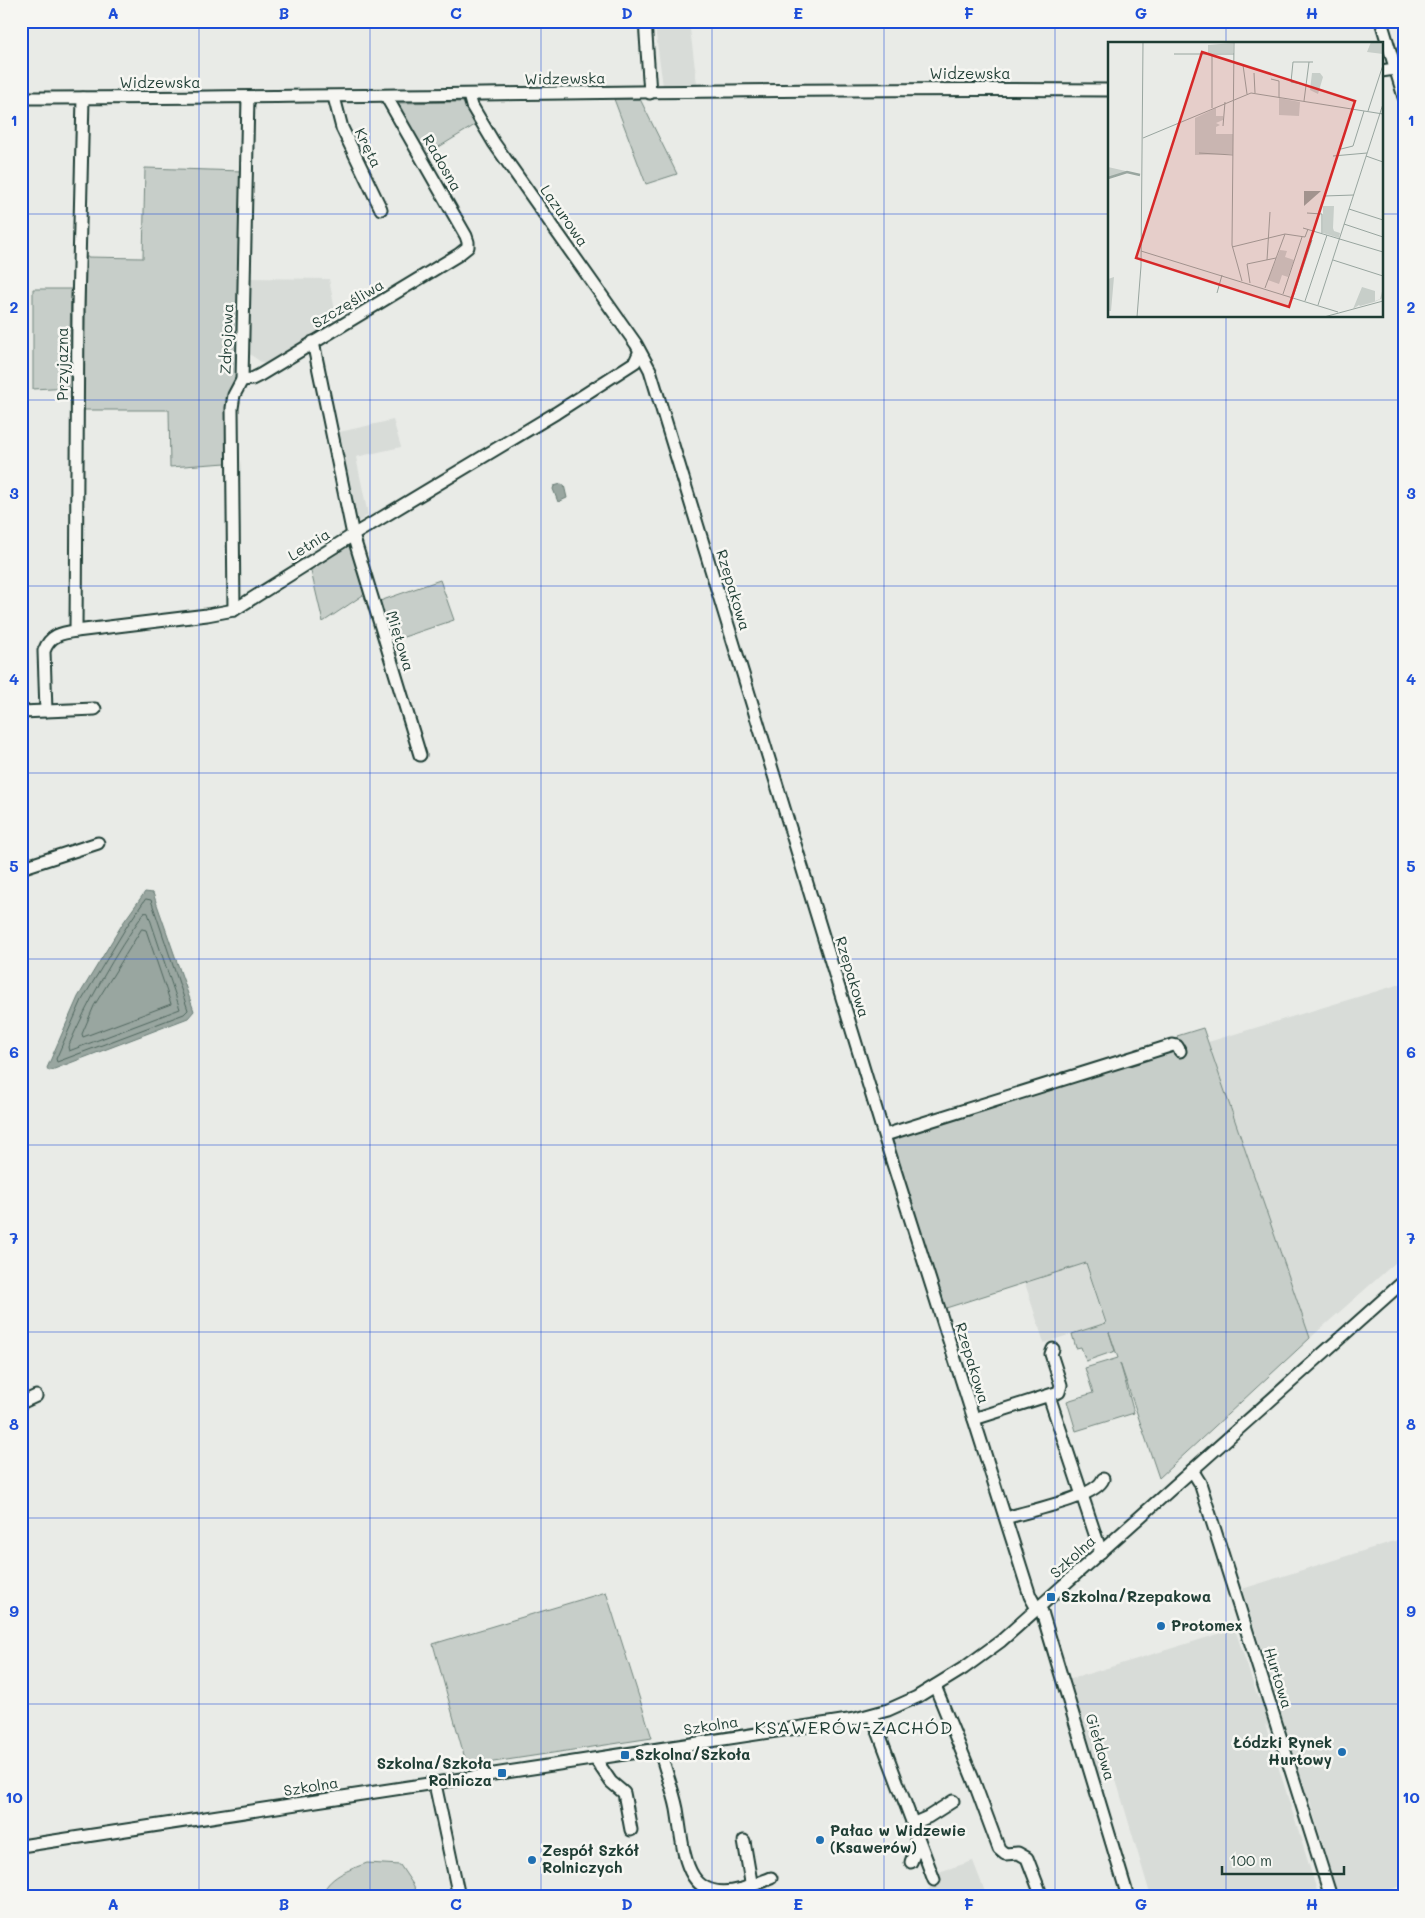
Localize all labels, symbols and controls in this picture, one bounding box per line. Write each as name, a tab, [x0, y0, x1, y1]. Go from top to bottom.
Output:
text: A	[107, 2, 119, 23]
text: B	[279, 2, 289, 23]
text: C	[450, 2, 462, 23]
text: D	[621, 2, 633, 23]
text: E	[793, 2, 803, 23]
text: F	[964, 2, 974, 23]
text: G	[1135, 2, 1147, 23]
text: H	[1306, 2, 1318, 23]
inset map	[1108, 42, 1382, 318]
street label: Widzewska	[929, 63, 1011, 83]
street label: Widzewska	[524, 67, 606, 89]
street label: Widzewska	[119, 72, 201, 92]
text: 1	[10, 109, 18, 130]
text: 1	[1407, 109, 1415, 130]
street label: Kręta	[351, 124, 387, 171]
street label: Radosna	[419, 131, 467, 194]
street label: Lazurowa	[536, 181, 593, 250]
street label: Szczęśliwa	[308, 274, 387, 332]
text: 2	[10, 296, 19, 317]
text: 2	[1407, 296, 1416, 317]
street label: Zdrojowa	[215, 303, 237, 375]
street label: Przyjazna	[52, 327, 72, 401]
text: 3	[9, 482, 19, 503]
text: 3	[1406, 482, 1416, 503]
street label: Letnia	[284, 523, 333, 565]
street label: Rzepakowa	[712, 547, 756, 633]
street label: Miętowa	[382, 608, 420, 673]
text: 4	[9, 668, 19, 689]
text: 4	[1406, 668, 1416, 689]
text: 5	[9, 855, 19, 876]
text: 5	[1406, 855, 1416, 876]
street label: Rzepakowa	[831, 934, 875, 1020]
text: 6	[9, 1041, 19, 1062]
text: 6	[1406, 1041, 1416, 1062]
text: 7	[10, 1227, 19, 1248]
text: 7	[1407, 1227, 1416, 1248]
street label: Rzepakowa	[951, 1320, 995, 1406]
text: 8	[9, 1413, 19, 1434]
text: 8	[1406, 1413, 1416, 1434]
street label: Szkolna	[1045, 1530, 1099, 1582]
place label: Szkolna/Rzepakowa	[1061, 1586, 1211, 1606]
marker: Szkolna/Rzepakowa	[1045, 1591, 1057, 1603]
text: 9	[9, 1600, 19, 1621]
text: 9	[1406, 1600, 1416, 1621]
place label: Protomex	[1171, 1615, 1243, 1635]
marker: Protomex	[1155, 1620, 1167, 1632]
street label: Hurtowa	[1260, 1645, 1298, 1711]
street label: Szkolna	[682, 1711, 740, 1739]
street label: Giełdowa	[1081, 1711, 1121, 1783]
district label: KSAWERÓW-ZACHÓD	[755, 1715, 953, 1739]
place label: Łódzki Rynek Hurtowy	[1233, 1732, 1332, 1769]
place label: Szkolna/Szkoła	[635, 1744, 750, 1764]
marker: Łódzki Rynek Hurtowy	[1336, 1746, 1348, 1758]
marker: Szkolna/Szkoła	[619, 1749, 631, 1761]
place label: Szkolna/Szkoła Rolnicza	[377, 1753, 492, 1790]
marker: Szkolna/Szkoła Rolnicza	[496, 1767, 508, 1779]
street label: Szkolna	[282, 1772, 340, 1800]
text: 10	[5, 1786, 23, 1807]
text: 10	[1402, 1786, 1420, 1807]
place label: Pałac w Widzewie (Ksawerów)	[830, 1820, 966, 1857]
marker: Pałac w Widzewie (Ksawerów)	[814, 1834, 826, 1846]
place label: Zespół Szkół Rolniczych	[542, 1840, 640, 1877]
scale bar	[1222, 1843, 1345, 1875]
text: 100 m	[1230, 1850, 1272, 1870]
marker: Zespół Szkół Rolniczych	[526, 1854, 538, 1866]
text: A	[107, 1893, 119, 1914]
text: B	[279, 1893, 289, 1914]
text: C	[450, 1893, 462, 1914]
text: D	[621, 1893, 633, 1914]
text: E	[793, 1893, 803, 1914]
text: F	[964, 1893, 974, 1914]
text: G	[1135, 1893, 1147, 1914]
text: H	[1306, 1893, 1318, 1914]

